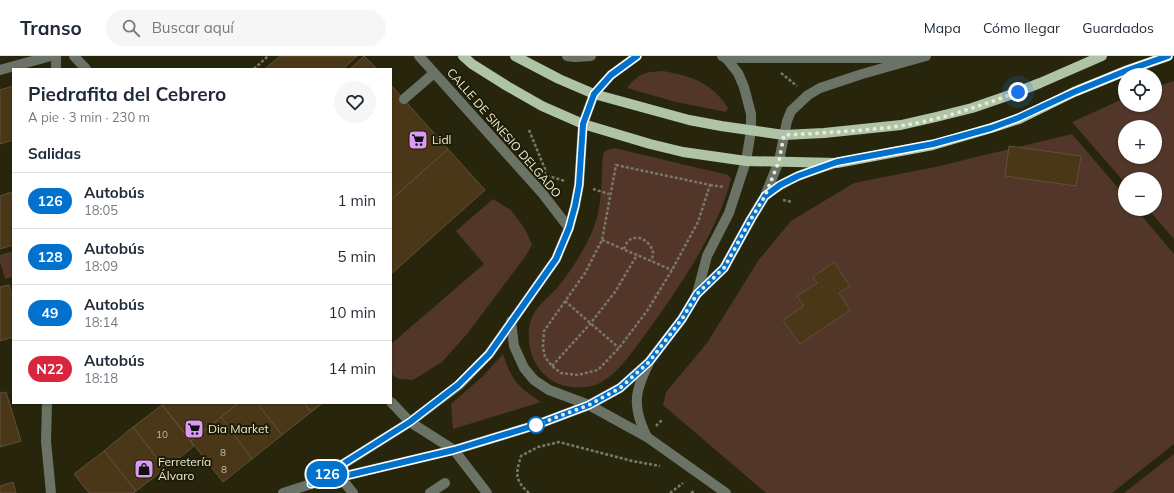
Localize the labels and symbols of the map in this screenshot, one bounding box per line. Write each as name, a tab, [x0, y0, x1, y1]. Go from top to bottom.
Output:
street label: CALLE DE SINESIO DELGADO	[444, 65, 565, 200]
your location	[1008, 82, 1028, 102]
supermarket icon: Lidl	[407, 129, 429, 151]
place label: Lidl	[432, 132, 451, 147]
unlabelled marker	[527, 416, 545, 434]
supermarket icon: Dia Market	[183, 418, 205, 440]
place label: Dia Market	[208, 421, 269, 436]
house number: 10	[156, 428, 168, 441]
house number: 8	[220, 446, 226, 459]
place label: Ferretería Álvaro	[158, 454, 211, 483]
shop icon: Ferretería Álvaro	[133, 458, 155, 480]
line badge: 126	[304, 461, 350, 487]
house number: 8	[221, 463, 227, 476]

